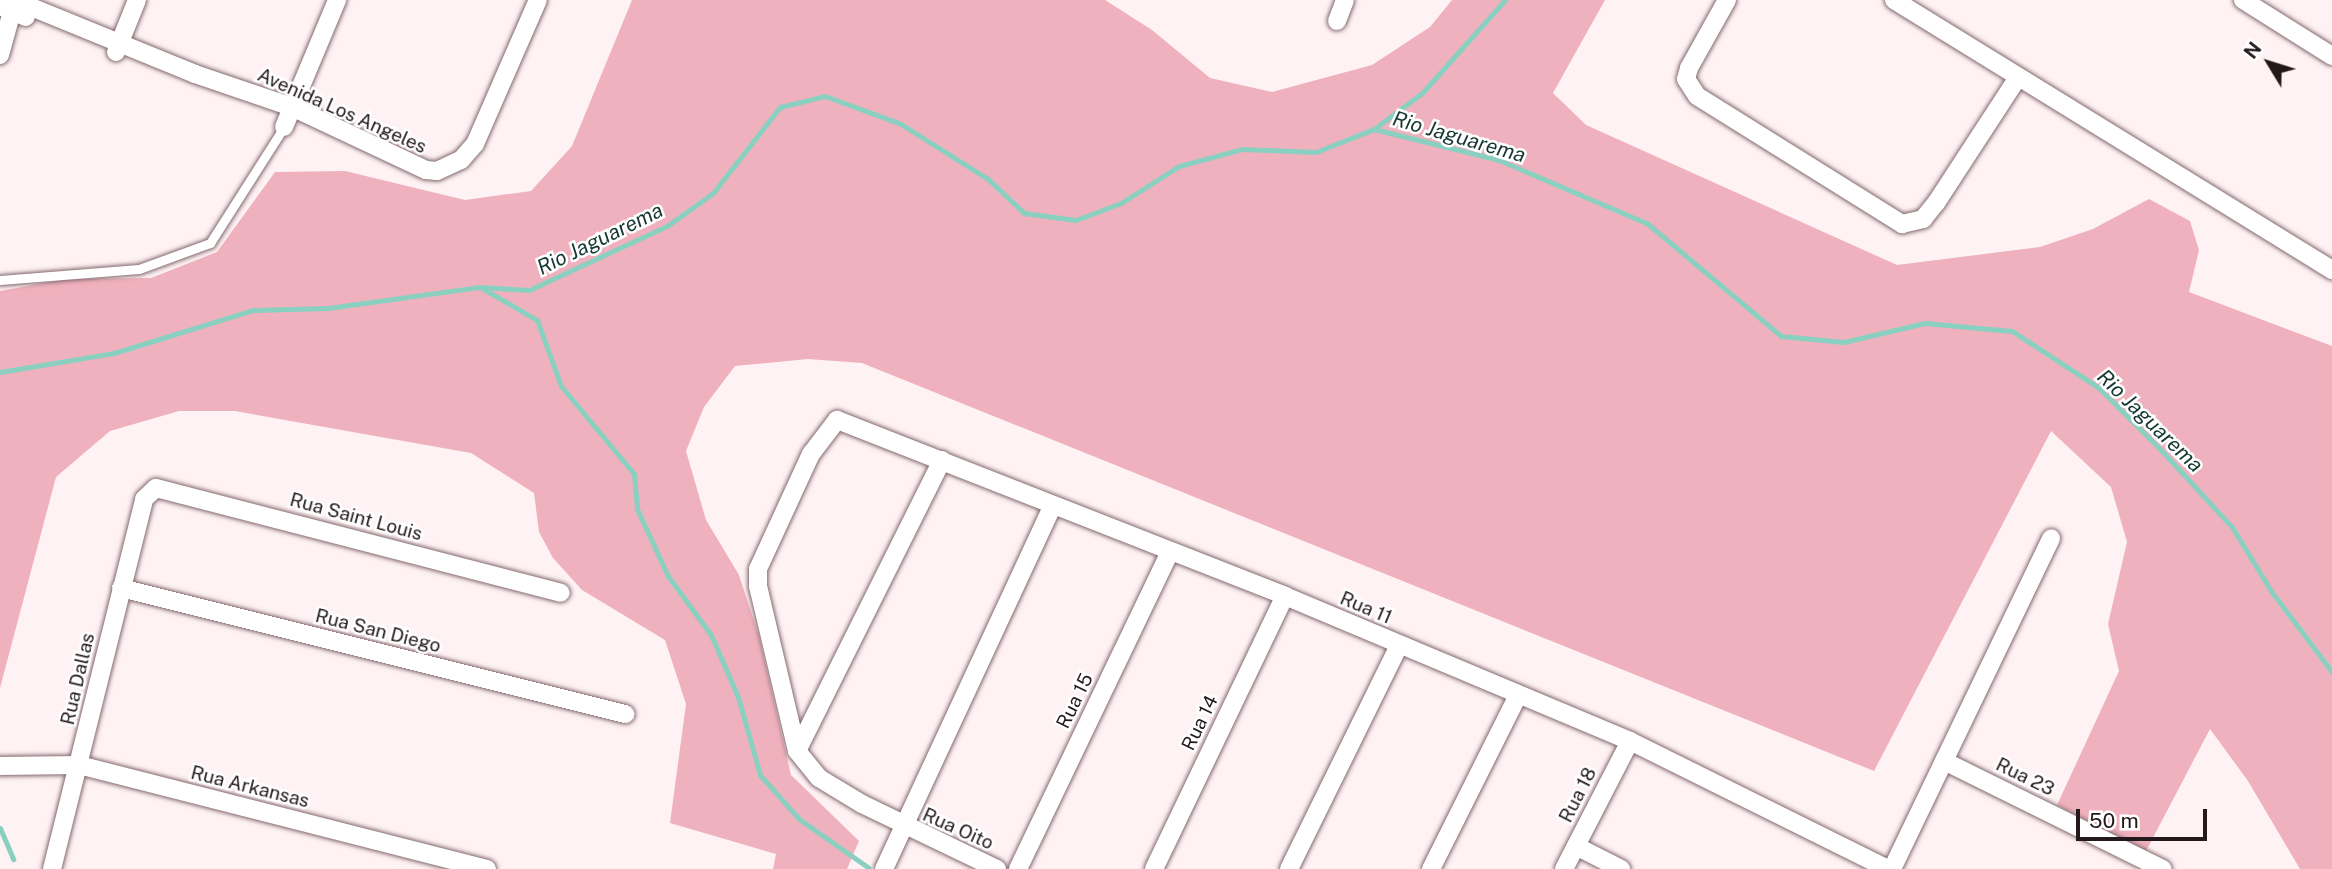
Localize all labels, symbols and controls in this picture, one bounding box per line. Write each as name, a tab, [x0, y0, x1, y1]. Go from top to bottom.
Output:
north arrow	[2234, 28, 2304, 98]
text: N	[2239, 37, 2266, 63]
street label: Avenida Los Angeles	[254, 63, 430, 159]
water label: Rio Jaguarema	[1390, 106, 1528, 168]
water label: Rio Jaguarema	[533, 198, 667, 280]
water label: Rio Jaguarema	[2092, 364, 2208, 478]
street label: Rua Saint Louis	[287, 488, 425, 546]
street label: Rua 11	[1337, 587, 1395, 629]
street label: Rua San Diego	[313, 604, 443, 658]
street label: Rua Dallas	[56, 631, 100, 727]
street label: Rua 15	[1052, 670, 1098, 732]
street label: Rua 14	[1177, 692, 1223, 754]
street label: Rua 23	[1992, 753, 2058, 801]
street label: Rua Arkansas	[188, 761, 312, 813]
street label: Rua 18	[1554, 764, 1602, 826]
scale bar	[2080, 796, 2211, 840]
street label: Rua Oito	[919, 803, 997, 855]
text: 50 m	[2089, 808, 2139, 833]

